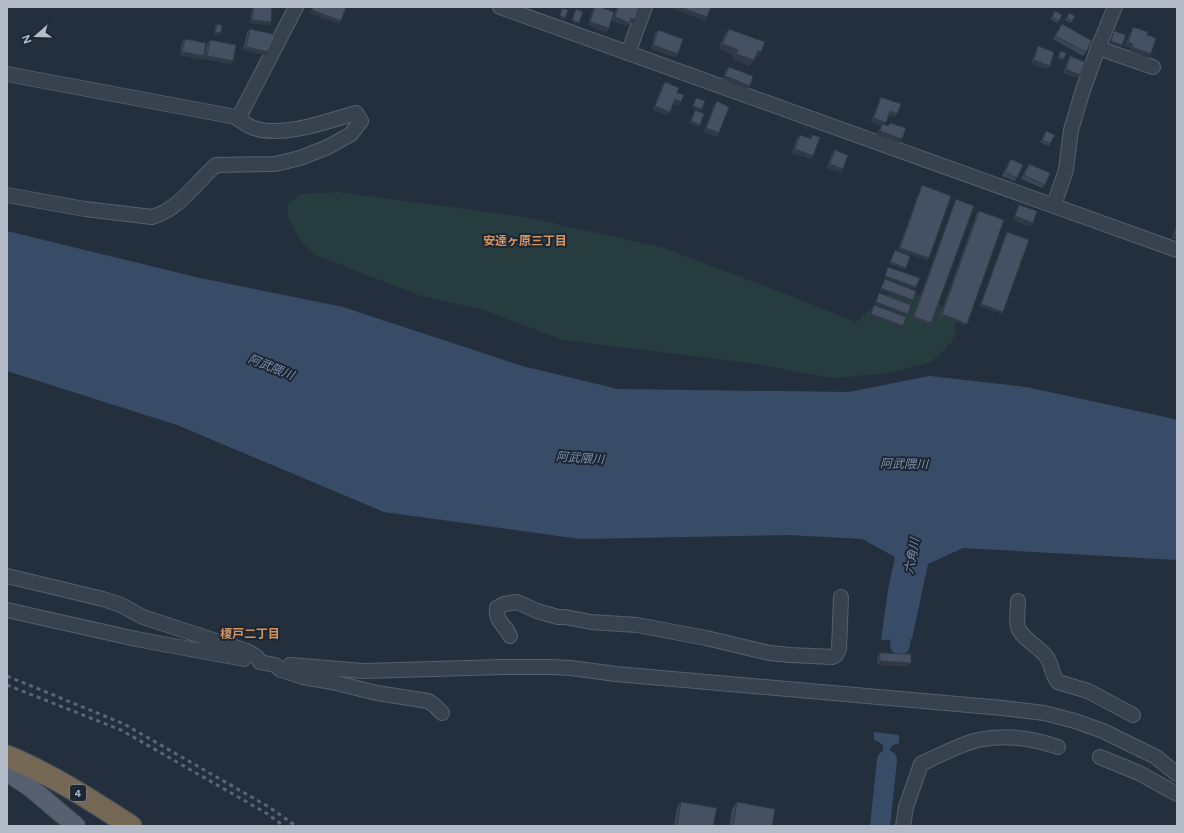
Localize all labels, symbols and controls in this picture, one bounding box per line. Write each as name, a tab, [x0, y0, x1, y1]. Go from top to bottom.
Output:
north arrow	[16, 16, 56, 56]
text: N	[20, 33, 35, 45]
district label: 安達ヶ原三丁目	[483, 234, 567, 248]
water label: 阿武隈川	[246, 352, 298, 383]
water label: 阿武隈川	[556, 449, 606, 467]
water label: 阿武隈川	[880, 457, 930, 471]
water label: 六角川	[902, 535, 922, 575]
district label: 榎戸二丁目	[220, 627, 280, 641]
road number: 4	[70, 785, 86, 801]

